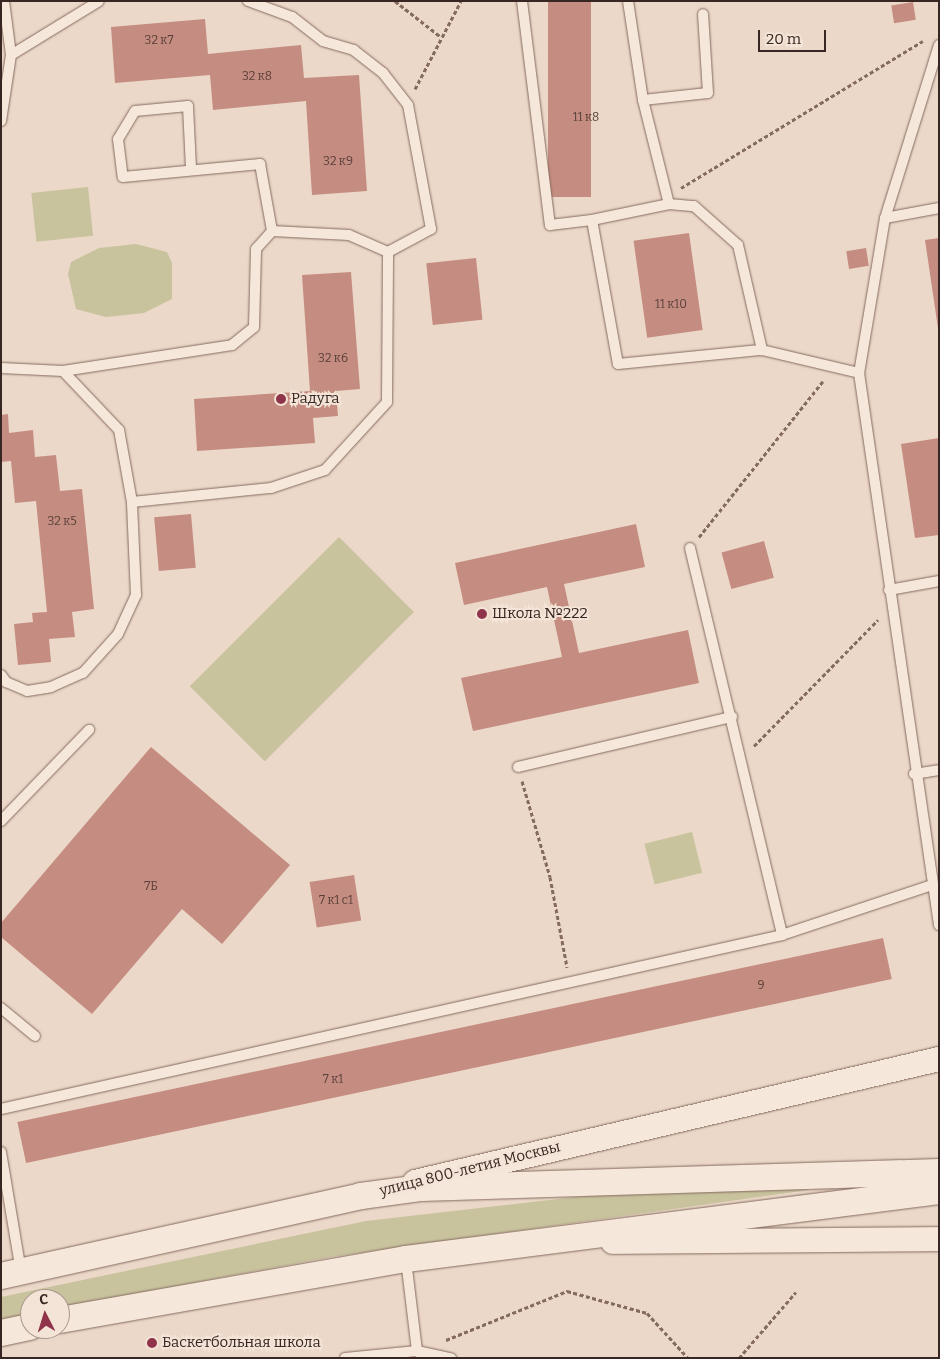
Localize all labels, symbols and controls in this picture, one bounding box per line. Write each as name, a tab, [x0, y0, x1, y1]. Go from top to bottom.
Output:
scale bar	[760, 20, 828, 52]
text: 20 m	[766, 30, 801, 48]
house number: 32 к7	[145, 34, 173, 48]
house number: 32 к8	[242, 70, 272, 84]
house number: 11 к8	[573, 111, 599, 125]
house number: 32 к9	[323, 155, 353, 169]
house number: 11 к10	[655, 298, 687, 312]
house number: 32 к6	[318, 352, 348, 366]
place label: Радуга	[291, 390, 340, 408]
marker: Радуга	[275, 393, 287, 405]
house number: 32 к5	[47, 515, 77, 529]
place label: Школа №222	[492, 605, 588, 623]
marker: Школа №222	[476, 608, 488, 620]
house number: 7Б	[144, 880, 158, 894]
house number: 7 к1 с1	[319, 894, 353, 908]
house number: 9	[757, 979, 765, 993]
house number: 7 к1	[323, 1073, 343, 1087]
street label: улица 800-летия Москвы	[378, 1138, 562, 1200]
north arrow	[20, 1289, 70, 1339]
text: С	[39, 1291, 49, 1308]
place label: Баскетбольная школа	[162, 1334, 321, 1352]
marker: Баскетбольная школа	[146, 1337, 158, 1349]

